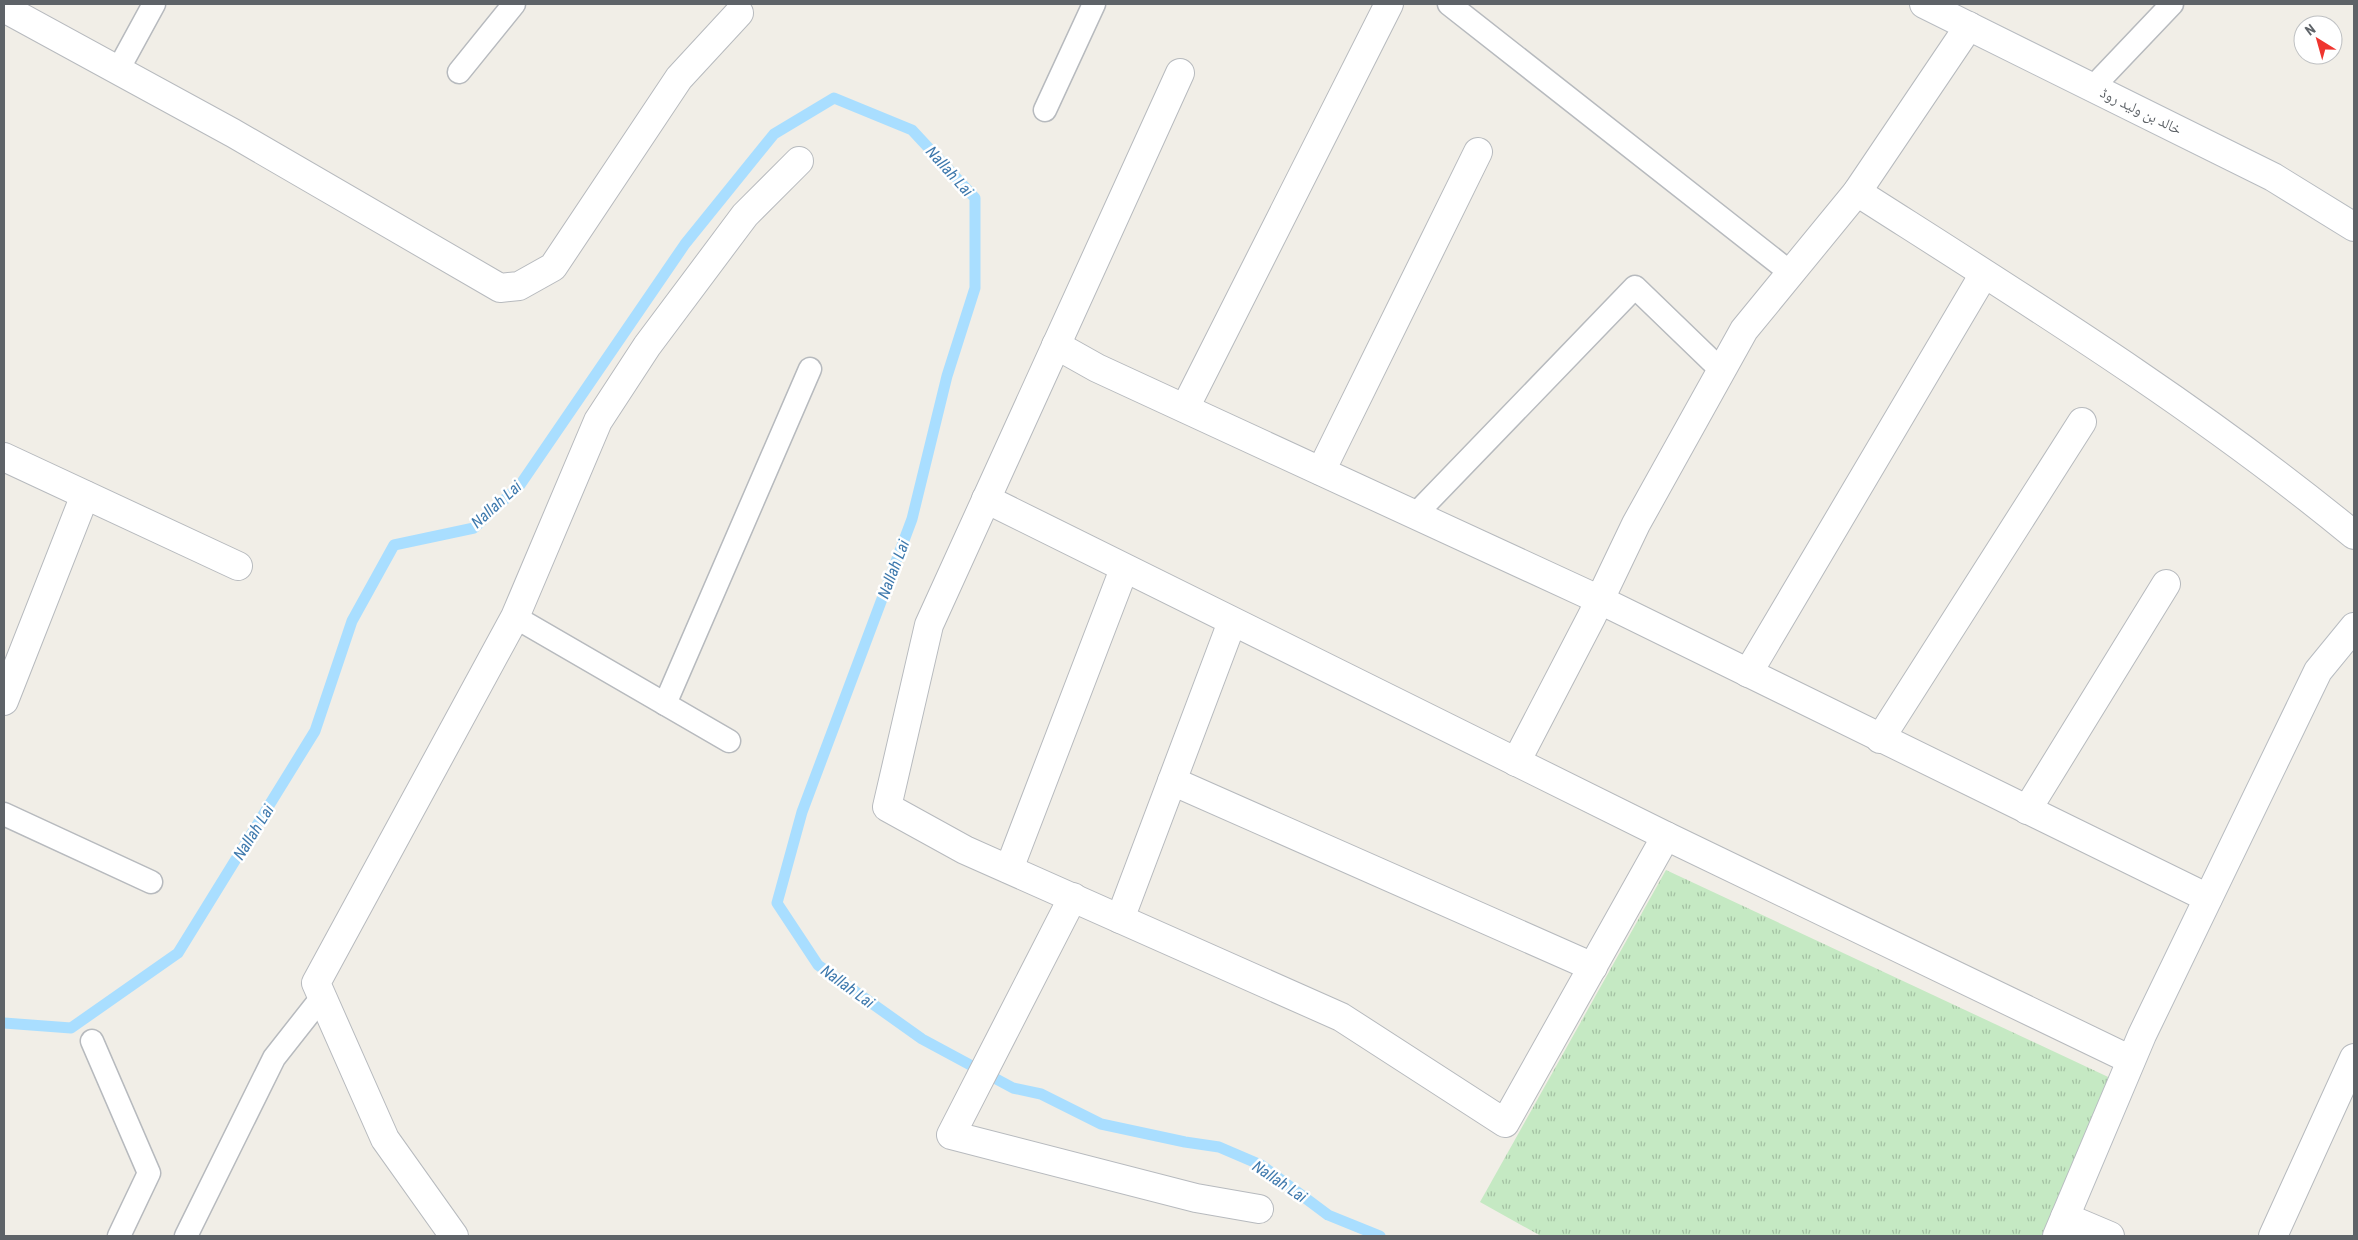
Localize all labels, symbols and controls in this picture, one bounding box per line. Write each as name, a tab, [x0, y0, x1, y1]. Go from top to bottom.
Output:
north arrow	[2293, 15, 2343, 65]
text: N	[2302, 21, 2318, 39]
street label: خالد بن ولید روڈ	[2097, 83, 2185, 140]
water label: Nallah Lai	[922, 142, 977, 201]
water label: Nallah Lai	[467, 477, 526, 532]
water label: Nallah Lai	[874, 537, 913, 601]
water label: Nallah Lai	[229, 801, 278, 863]
water label: Nallah Lai	[817, 961, 878, 1012]
water label: Nallah Lai	[1249, 1156, 1311, 1207]

